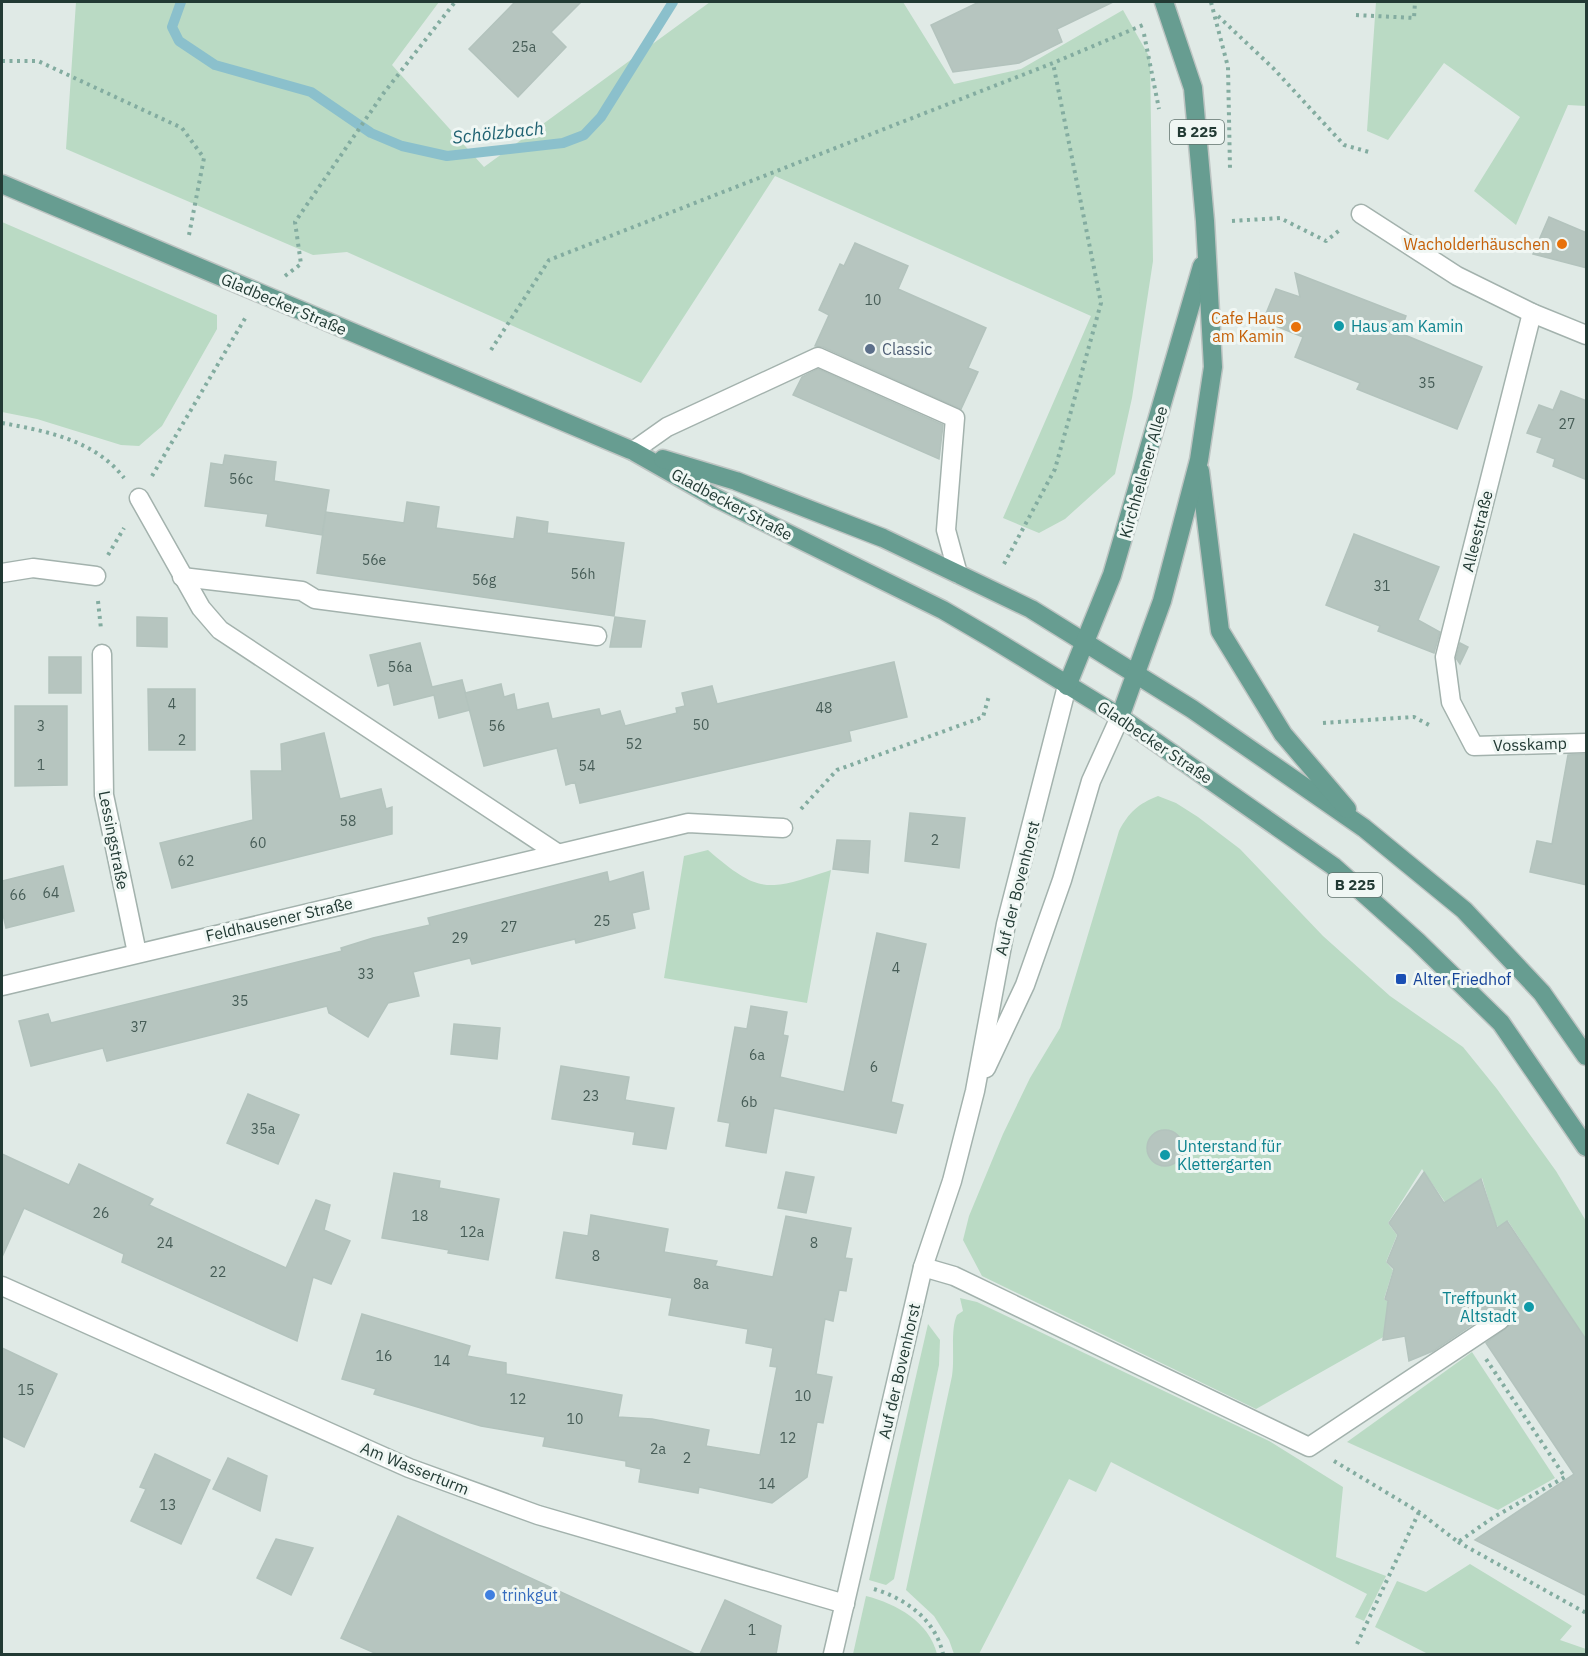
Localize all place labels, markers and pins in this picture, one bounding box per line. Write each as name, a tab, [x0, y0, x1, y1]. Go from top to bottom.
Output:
place label: Wacholderhäuschen	[1403, 234, 1550, 254]
marker: Wacholderhäuschen	[1555, 237, 1569, 251]
place label: Cafe Haus am Kamin	[1211, 308, 1284, 346]
place label: Haus am Kamin	[1351, 316, 1463, 336]
marker: Haus am Kamin	[1332, 319, 1346, 333]
marker: Cafe Haus am Kamin	[1289, 320, 1303, 334]
place label: Classic	[882, 339, 932, 359]
marker: Classic	[863, 342, 877, 356]
place label: Alter Friedhof	[1413, 969, 1511, 989]
marker: Alter Friedhof	[1394, 972, 1408, 986]
place label: Unterstand für Klettergarten	[1177, 1136, 1281, 1174]
marker: Unterstand für Klettergarten	[1158, 1148, 1172, 1162]
place label: Treffpunkt Altstadt	[1442, 1288, 1517, 1326]
marker: Treffpunkt Altstadt	[1522, 1300, 1536, 1314]
place label: trinkgut	[502, 1585, 558, 1605]
marker: trinkgut	[483, 1588, 497, 1602]

